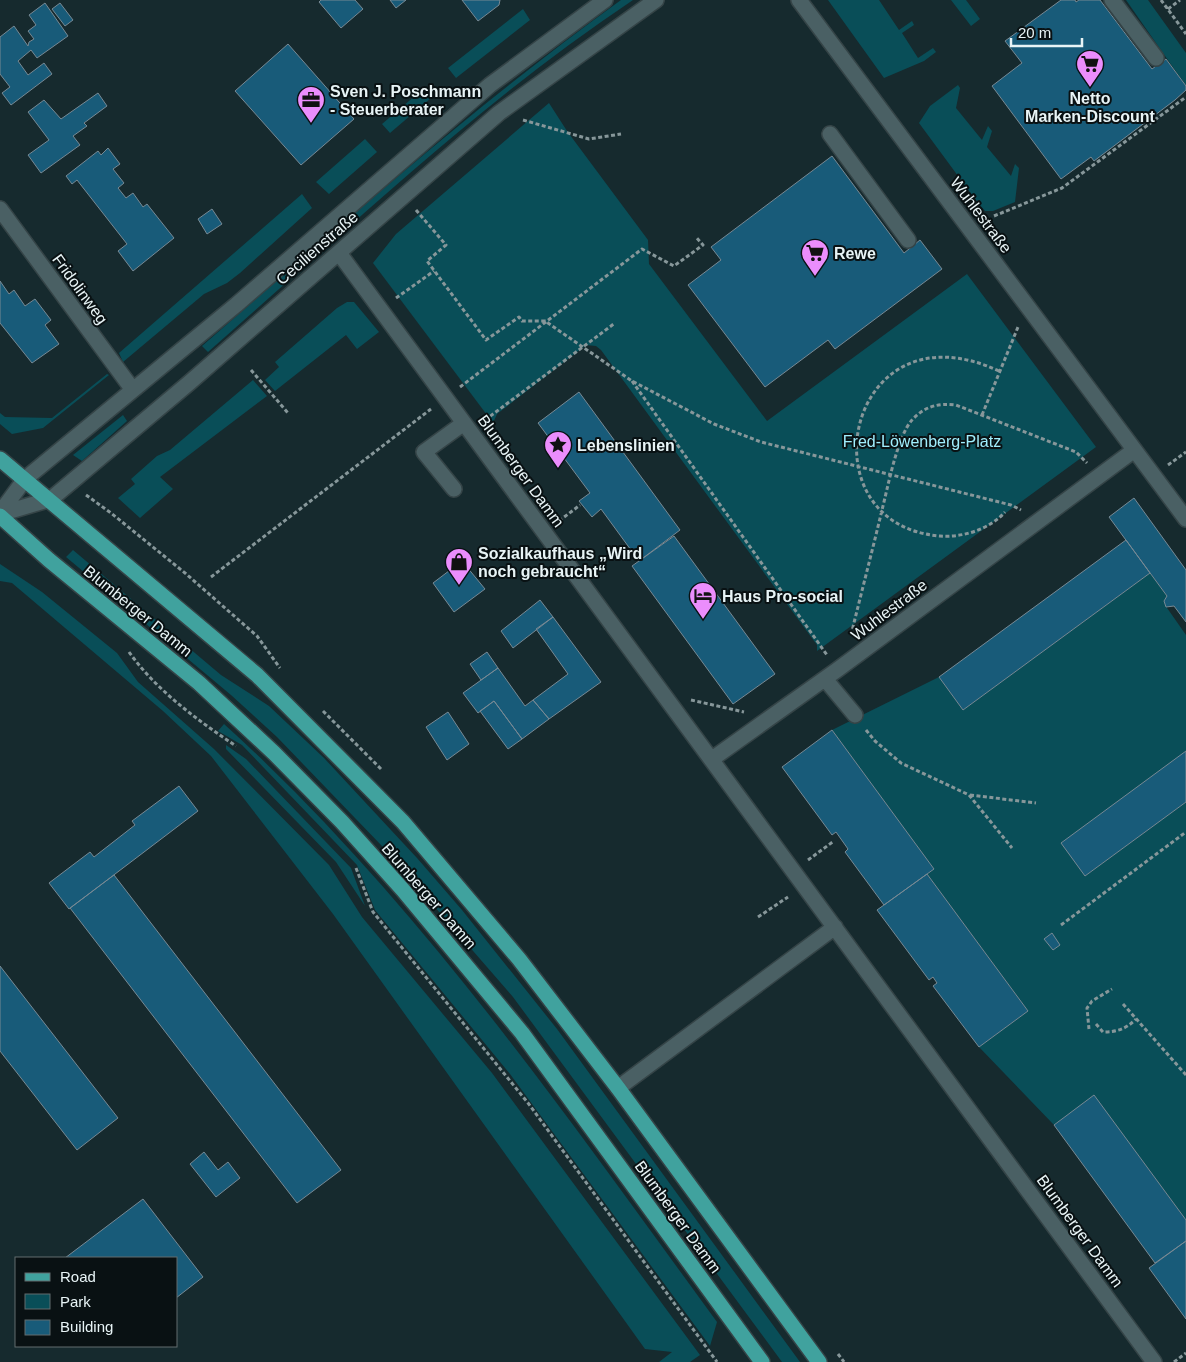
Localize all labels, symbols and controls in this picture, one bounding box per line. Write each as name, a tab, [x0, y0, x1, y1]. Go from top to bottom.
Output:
scale bar	[1011, 15, 1082, 47]
text: 20 m	[1018, 24, 1051, 41]
supermarket icon: Netto Marken-Discount	[1075, 49, 1105, 88]
place label: Sven J. Poschmann - Steuerberater	[330, 83, 481, 118]
office icon: Sven J. Poschmann - Steuerberater	[296, 85, 326, 124]
place label: Netto Marken-Discount	[1025, 90, 1156, 125]
street label: Wuhlestraße	[947, 174, 1015, 256]
street label: Cecilienstraße	[273, 208, 361, 288]
supermarket icon: Rewe	[800, 238, 830, 277]
place label: Rewe	[834, 245, 876, 262]
street label: Fridolinweg	[49, 251, 111, 327]
street label: Blumberger Damm	[475, 412, 567, 530]
place icon: Lebenslinien	[543, 430, 573, 469]
park label: Fred-Löwenberg-Platz	[843, 433, 1001, 450]
place label: Lebenslinien	[577, 437, 675, 454]
place label: Sozialkaufhaus „Wird noch gebraucht“	[478, 545, 642, 580]
shop icon: Sozialkaufhaus „Wird noch gebraucht“	[444, 547, 474, 586]
street label: Blumberger Damm	[80, 562, 196, 660]
street label: Wuhlestraße	[848, 576, 930, 644]
hotel icon: Haus Pro-social	[688, 581, 718, 620]
place label: Haus Pro-social	[722, 588, 843, 605]
street label: Blumberger Damm	[379, 840, 479, 952]
street label: Blumberger Damm	[632, 1158, 724, 1276]
street label: Blumberger Damm	[1034, 1172, 1126, 1290]
legend	[15, 1257, 178, 1347]
text: Road	[60, 1268, 96, 1285]
text: Park	[60, 1293, 91, 1310]
text: Building	[60, 1318, 113, 1335]

